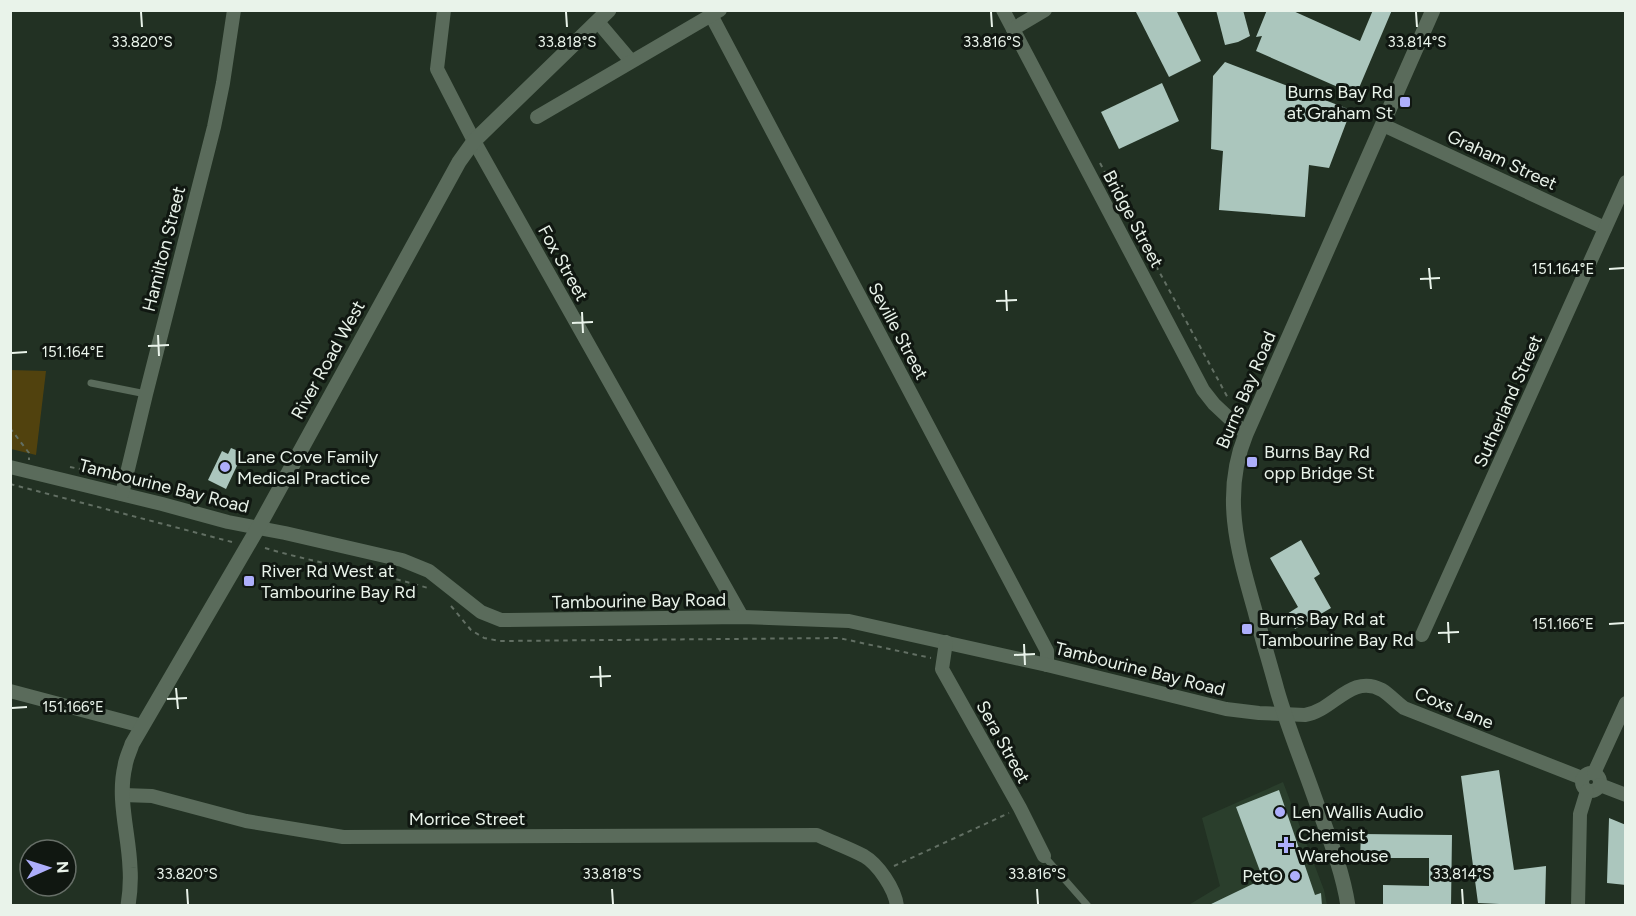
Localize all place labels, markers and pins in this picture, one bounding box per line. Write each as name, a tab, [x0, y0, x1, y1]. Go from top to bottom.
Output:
place label: Burns Bay Rd at Graham St	[1287, 81, 1393, 124]
marker: Burns Bay Rd at Graham St	[1398, 95, 1412, 109]
place label: Burns Bay Rd opp Bridge St	[1264, 441, 1375, 484]
place label: Lane Cove Family Medical Practice	[237, 446, 379, 489]
marker: Burns Bay Rd opp Bridge St	[1245, 455, 1259, 469]
marker: Lane Cove Family Medical Practice	[218, 460, 232, 474]
place label: River Rd West at Tambourine Bay Rd	[261, 560, 416, 603]
marker: River Rd West at Tambourine Bay Rd	[242, 574, 256, 588]
place label: Burns Bay Rd at Tambourine Bay Rd	[1259, 608, 1414, 651]
marker: Burns Bay Rd at Tambourine Bay Rd	[1240, 622, 1254, 636]
place label: Len Wallis Audio	[1292, 801, 1424, 823]
marker: Len Wallis Audio	[1273, 805, 1287, 819]
place label: Chemist Warehouse	[1298, 824, 1389, 867]
marker: Chemist Warehouse	[1279, 838, 1293, 852]
place label: PetO	[1242, 865, 1283, 887]
marker: PetO	[1288, 869, 1302, 883]

